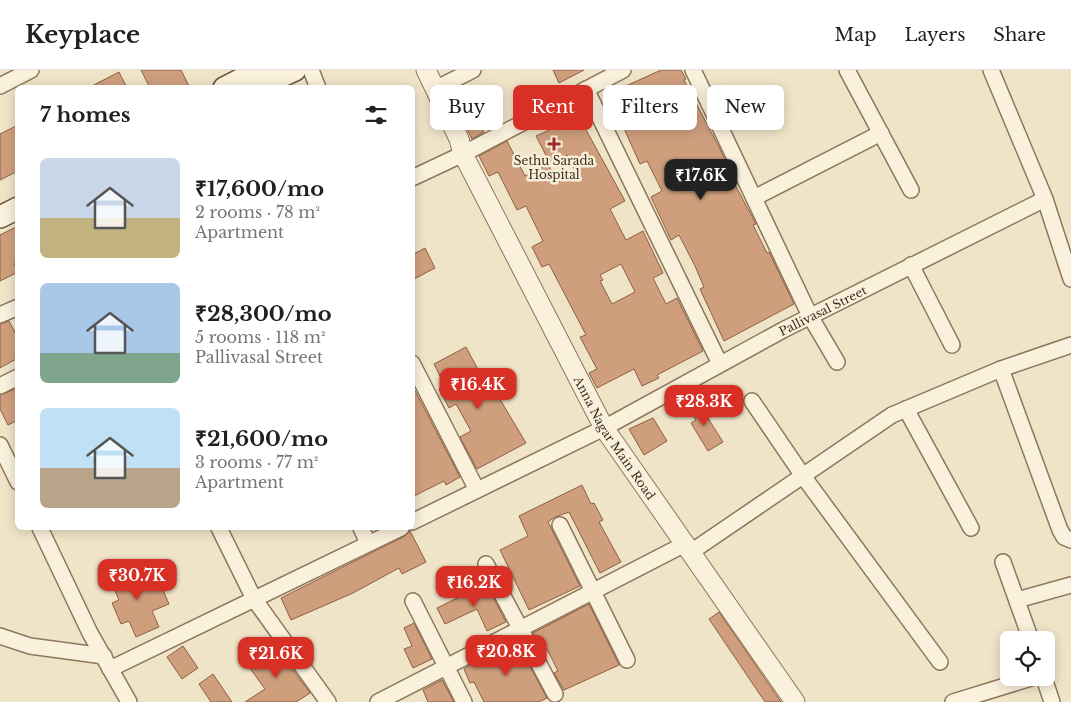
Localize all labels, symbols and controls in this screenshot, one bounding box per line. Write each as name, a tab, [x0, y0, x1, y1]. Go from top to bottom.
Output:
text: Keyplace	[25, 20, 140, 49]
text: Map	[835, 24, 876, 46]
text: Layers	[904, 24, 965, 46]
text: Share	[993, 24, 1046, 46]
chip: Buy	[430, 85, 503, 130]
chip: Rent	[513, 85, 593, 130]
chip: Filters	[603, 85, 697, 130]
chip: New	[707, 85, 784, 130]
icon: filters	[362, 101, 390, 129]
text: 7 homes	[40, 102, 131, 128]
marker: Sethu Sarada Hospital	[547, 137, 561, 151]
place label: Sethu Sarada Hospital	[514, 153, 595, 182]
pin: ₹17.6K	[660, 158, 742, 201]
text: ₹17.6K	[675, 165, 727, 185]
text: ₹17,600/mo	[195, 176, 324, 202]
icon: home	[80, 178, 140, 238]
text: 2 rooms · 78 m²	[195, 202, 320, 222]
text: Apartment	[195, 222, 284, 242]
street label: Pallivasal Street	[776, 282, 869, 338]
text: ₹28,300/mo	[195, 301, 332, 327]
icon: home	[80, 303, 140, 363]
text: 5 rooms · 118 m²	[195, 327, 326, 347]
text: Pallivasal Street	[195, 347, 323, 367]
pin: ₹16.4K	[437, 368, 519, 410]
street label: Anna Nagar Main Road	[570, 372, 659, 502]
text: ₹16.4K	[451, 374, 505, 394]
pin: ₹28.3K	[663, 384, 745, 427]
text: ₹28.3K	[675, 391, 733, 411]
text: ₹21,600/mo	[195, 426, 328, 452]
icon: home	[80, 428, 140, 488]
text: 3 rooms · 77 m²	[195, 452, 318, 472]
text: Apartment	[195, 472, 284, 492]
pin: ₹30.7K	[96, 558, 178, 601]
text: ₹30.7K	[109, 565, 165, 585]
pin: ₹16.2K	[433, 566, 515, 608]
text: ₹16.2K	[447, 572, 501, 592]
map controls	[1000, 631, 1055, 686]
button: locate	[1000, 631, 1055, 686]
pin: ₹20.8K	[465, 634, 547, 677]
pin: ₹21.6K	[235, 636, 317, 679]
text: ₹20.8K	[477, 641, 535, 661]
text: ₹21.6K	[249, 643, 303, 663]

